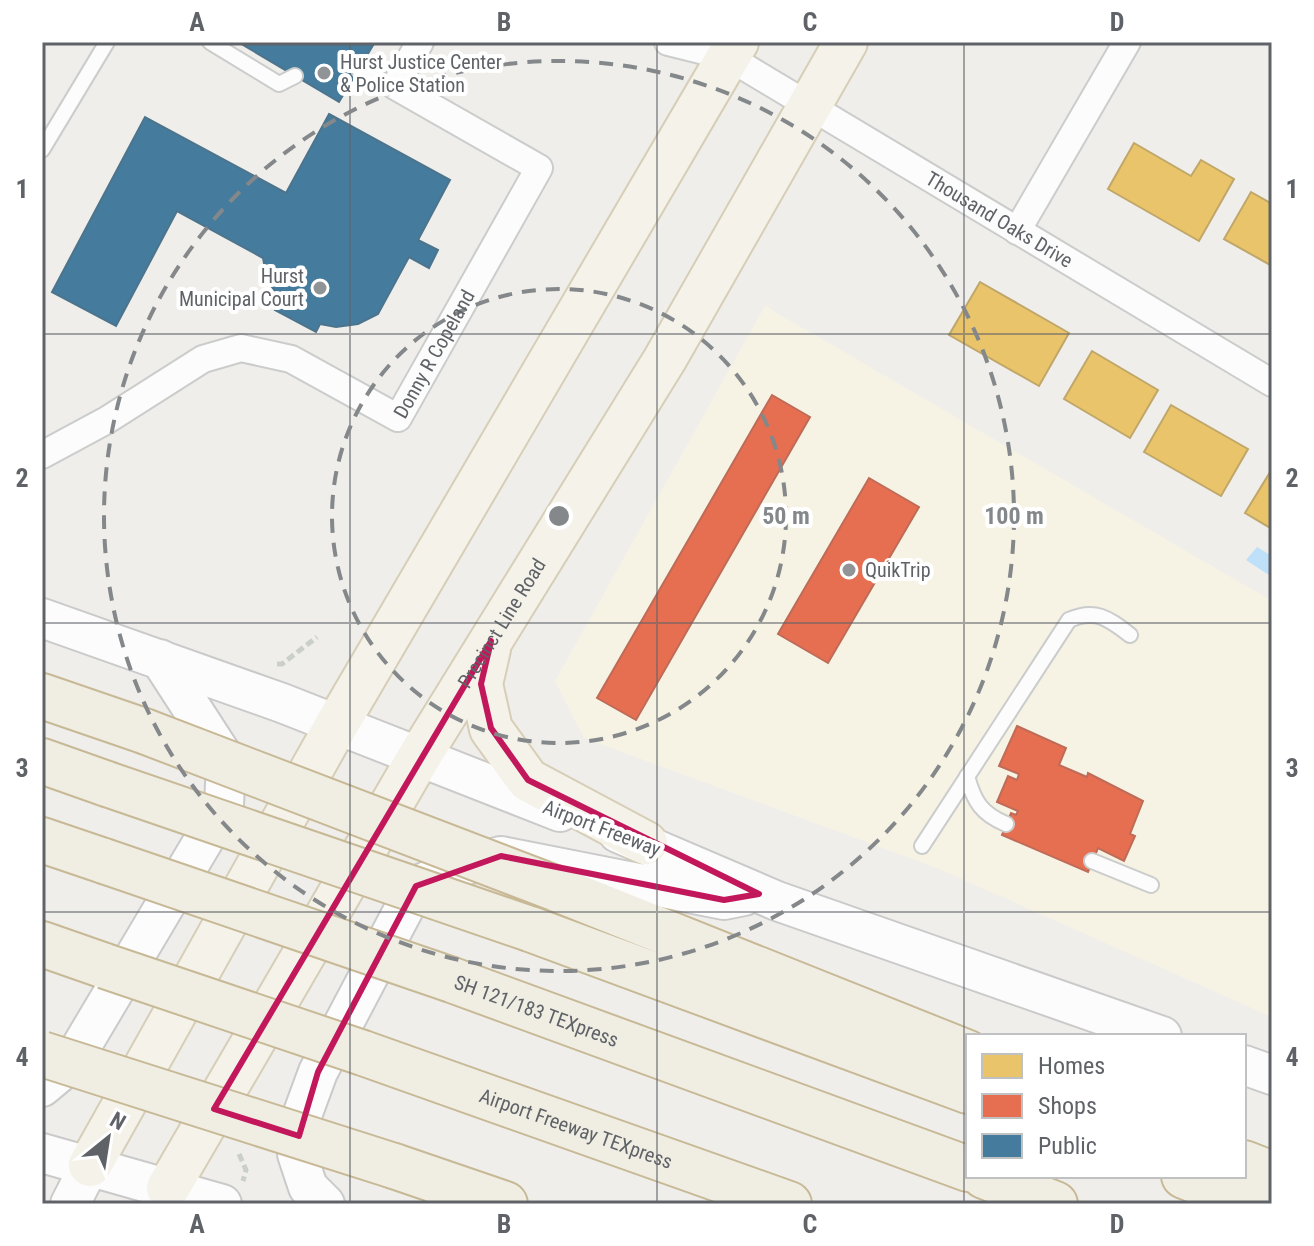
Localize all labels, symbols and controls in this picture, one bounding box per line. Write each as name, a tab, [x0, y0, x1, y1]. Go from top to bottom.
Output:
text: A	[189, 7, 205, 37]
text: B	[497, 7, 511, 37]
text: C	[803, 7, 818, 37]
text: D	[1110, 7, 1124, 37]
place label: Hurst Justice Center & Police Station	[340, 50, 502, 97]
marker: Hurst Justice Center & Police Station	[315, 64, 333, 82]
street label: Thousand Oaks Drive	[921, 166, 1077, 273]
text: 1	[15, 174, 29, 204]
text: 1	[1285, 174, 1299, 204]
place label: Hurst Municipal Court	[179, 264, 304, 311]
marker: Hurst Municipal Court	[311, 279, 329, 297]
street label: Donny R Copeland	[388, 286, 480, 422]
text: 2	[15, 463, 29, 493]
text: 2	[1285, 463, 1299, 493]
centre of rings	[545, 502, 573, 530]
text: 50 m	[762, 502, 810, 530]
text: 100 m	[984, 502, 1044, 530]
street label: Precinct Line Road	[453, 554, 551, 692]
place label: QuikTrip	[865, 558, 931, 582]
marker: QuikTrip	[840, 561, 858, 579]
text: 3	[15, 753, 29, 783]
text: 3	[1285, 753, 1299, 783]
street label: Airport Freeway	[540, 795, 664, 861]
street label: SH 121/183 TEXpress	[451, 970, 622, 1052]
legend	[966, 1034, 1246, 1178]
text: 4	[15, 1042, 29, 1072]
text: 4	[1285, 1042, 1299, 1072]
text: Homes	[1038, 1052, 1105, 1080]
street label: Airport Freeway TEXpress	[476, 1083, 676, 1174]
text: Shops	[1038, 1092, 1097, 1120]
north arrow	[68, 1098, 148, 1178]
text: N	[106, 1107, 130, 1135]
text: Public	[1038, 1132, 1097, 1160]
text: A	[189, 1209, 205, 1239]
text: B	[497, 1209, 511, 1239]
text: C	[803, 1209, 818, 1239]
text: D	[1110, 1209, 1124, 1239]

